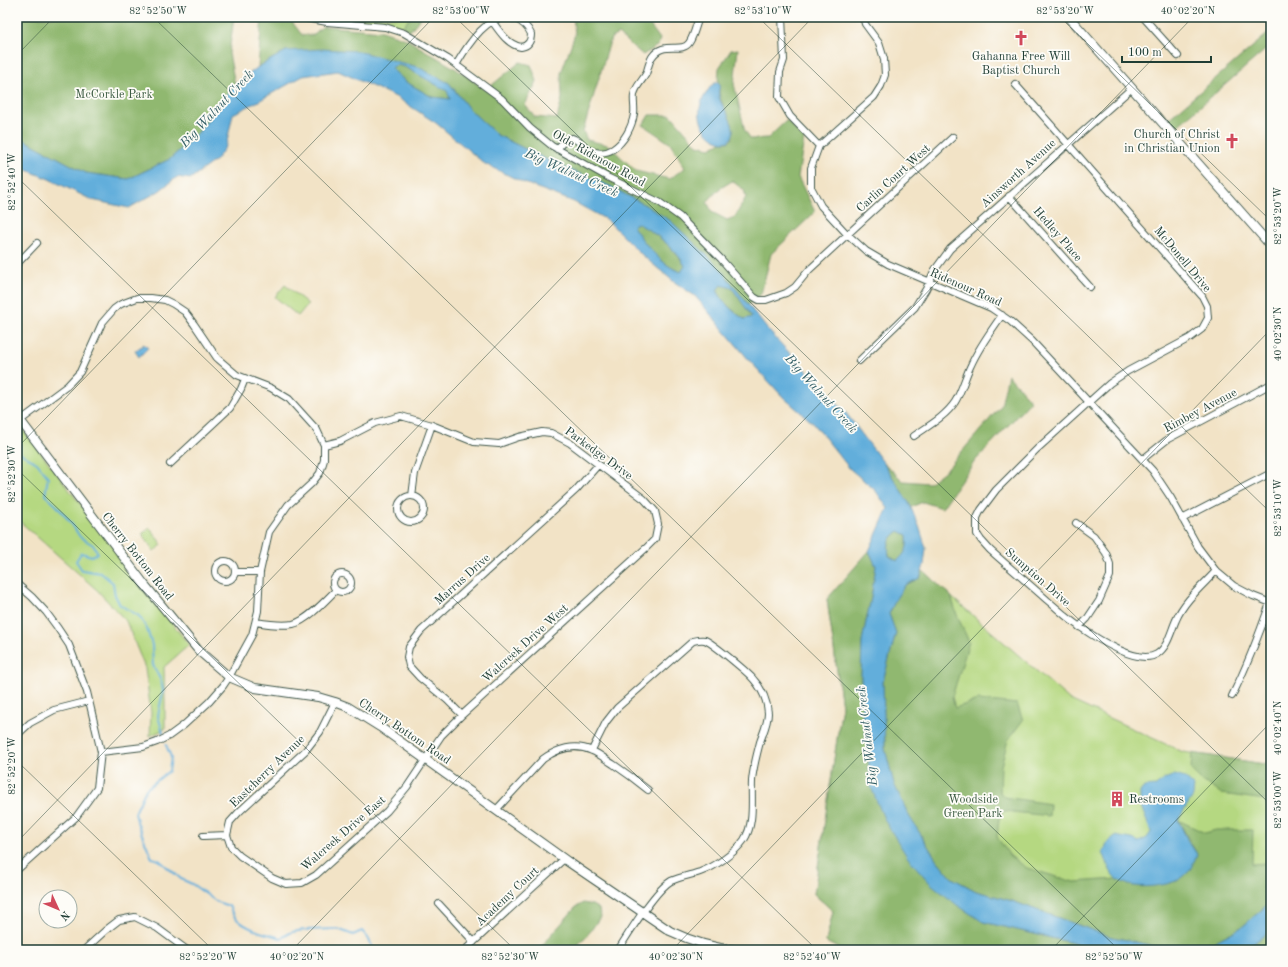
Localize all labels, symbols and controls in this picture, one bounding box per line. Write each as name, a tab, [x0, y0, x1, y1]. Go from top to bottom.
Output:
text: 82°52'50"W	[129, 6, 187, 16]
text: 82°53'00"W	[432, 6, 490, 16]
text: 82°53'10"W	[734, 6, 792, 16]
text: 82°53'20"W	[1036, 6, 1094, 16]
text: 40°02'20"N	[1161, 6, 1216, 16]
church icon: Gahanna Free Will Baptist Church	[1012, 29, 1030, 47]
scale bar	[1122, 38, 1211, 64]
text: 100 m	[1128, 47, 1162, 59]
place label: Gahanna Free Will Baptist Church	[972, 51, 1070, 77]
water label: Big Walnut Creek	[177, 68, 256, 151]
park label: McCorkle Park	[75, 89, 153, 101]
street label: Olde Ridenour Road	[550, 128, 647, 189]
place label: Church of Christ in Christian Union	[1124, 129, 1221, 155]
church icon: Church of Christ in Christian Union	[1223, 132, 1241, 150]
street label: Ainsworth Avenue	[979, 137, 1059, 210]
street label: Carlin Court West	[854, 143, 933, 215]
water label: Big Walnut Creek	[522, 147, 620, 200]
text: 82°52'40"W	[7, 153, 17, 211]
text: 82°53'20"W	[1273, 187, 1283, 245]
street label: Hedley Place	[1030, 205, 1084, 265]
street label: McDonell Drive	[1152, 225, 1213, 295]
street label: Ridenour Road	[928, 267, 1003, 309]
text: 40°02'30"N	[1273, 306, 1283, 361]
water label: Big Walnut Creek	[782, 351, 859, 436]
street label: Rimbey Avenue	[1162, 386, 1239, 435]
street label: Parkedge Drive	[562, 425, 635, 483]
text: 82°52'30"W	[7, 445, 17, 503]
text: 82°53'10"W	[1273, 479, 1283, 537]
street label: Cherry Bottom Road	[99, 510, 175, 603]
street label: Sumption Drive	[1003, 546, 1072, 609]
street label: Marrus Drive	[433, 552, 493, 607]
street label: Walcreek Drive West	[481, 602, 571, 685]
water label: Big Walnut Creek	[855, 685, 880, 788]
street label: Cherry Bottom Road	[356, 697, 453, 767]
text: 40°02'40"N	[1273, 700, 1283, 755]
street label: Eastcherry Avenue	[228, 733, 308, 810]
text: 82°52'20"W	[7, 737, 17, 795]
text: 82°53'00"W	[1273, 771, 1283, 829]
building icon: Restrooms	[1108, 790, 1126, 808]
street label: Walcreek Drive East	[299, 794, 388, 874]
park label: Woodside Green Park	[943, 794, 1003, 820]
place label: Restrooms	[1129, 794, 1184, 806]
street label: Academy Court	[474, 865, 541, 929]
north arrow	[38, 889, 78, 929]
text: N	[57, 908, 71, 922]
text: 82°52'20"W	[179, 952, 237, 962]
text: 40°02'20"N	[270, 952, 325, 962]
text: 82°52'30"W	[481, 952, 539, 962]
text: 40°02'30"N	[649, 952, 704, 962]
text: 82°52'40"W	[783, 952, 841, 962]
text: 82°52'50"W	[1085, 952, 1143, 962]

